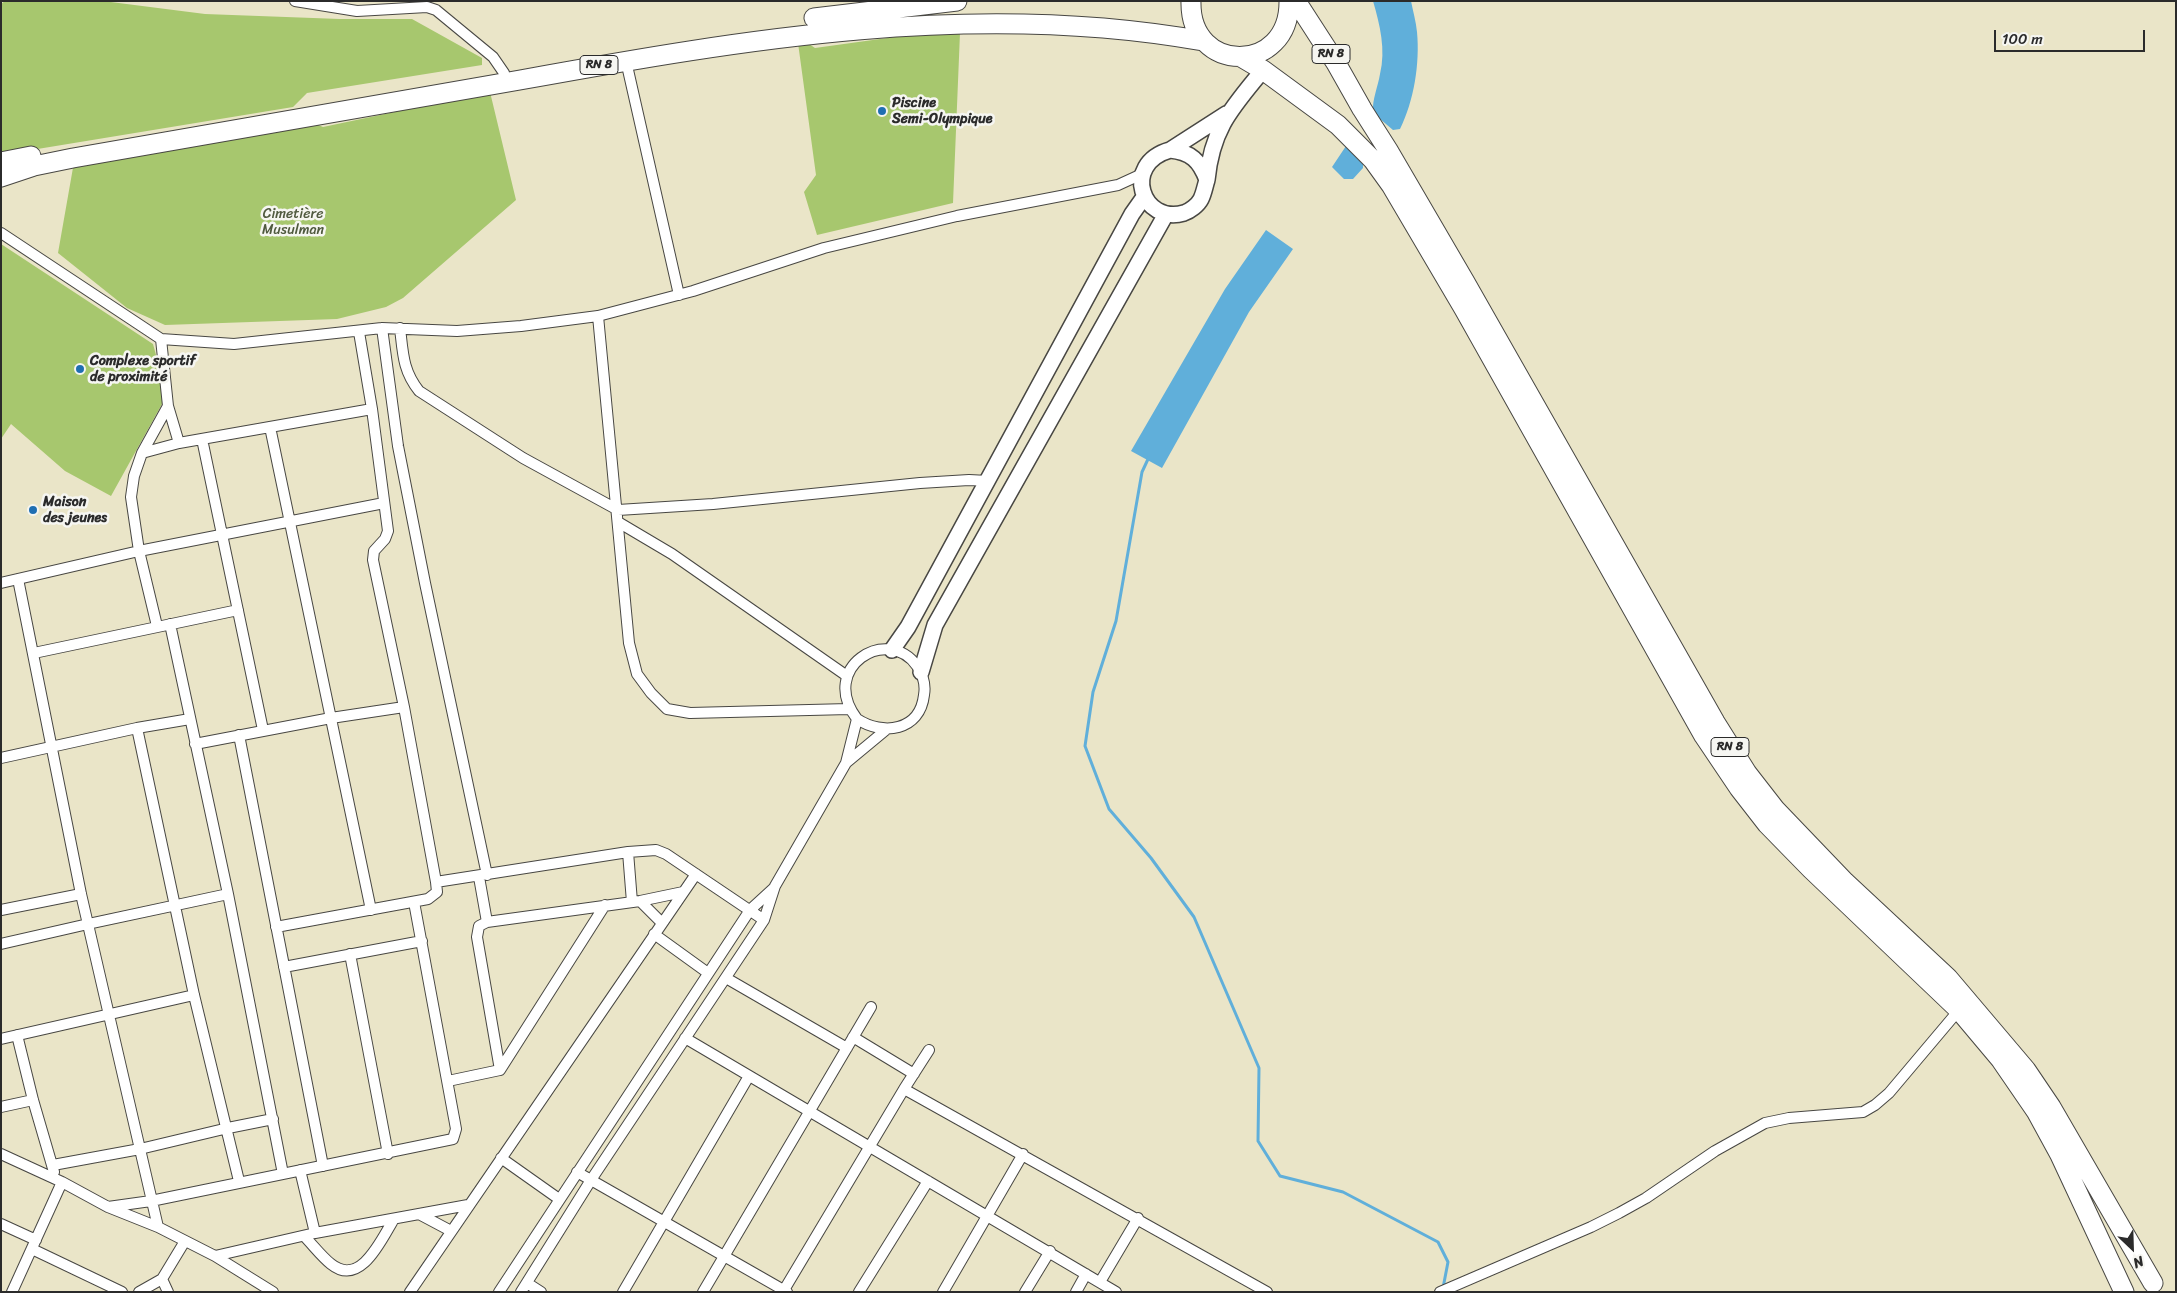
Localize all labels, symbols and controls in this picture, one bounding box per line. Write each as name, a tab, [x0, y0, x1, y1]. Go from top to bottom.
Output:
scale bar	[1997, 20, 2148, 52]
text: 100 m	[2002, 26, 2043, 52]
road number: RN 8	[1312, 44, 1350, 64]
road number: RN 8	[580, 56, 618, 74]
place label: Piscine Semi-Olympique	[892, 95, 992, 128]
marker: Piscine Semi-Olympique	[876, 105, 888, 117]
park label: Cimetière Musulman	[262, 206, 324, 238]
place label: Complexe sportif de proximité	[90, 353, 195, 386]
marker: Complexe sportif de proximité	[74, 363, 86, 375]
place label: Maison des jeunes	[43, 494, 107, 526]
marker: Maison des jeunes	[27, 504, 39, 516]
road number: RN 8	[1711, 738, 1749, 756]
north arrow	[2107, 1223, 2157, 1273]
text: N	[2129, 1249, 2148, 1276]

